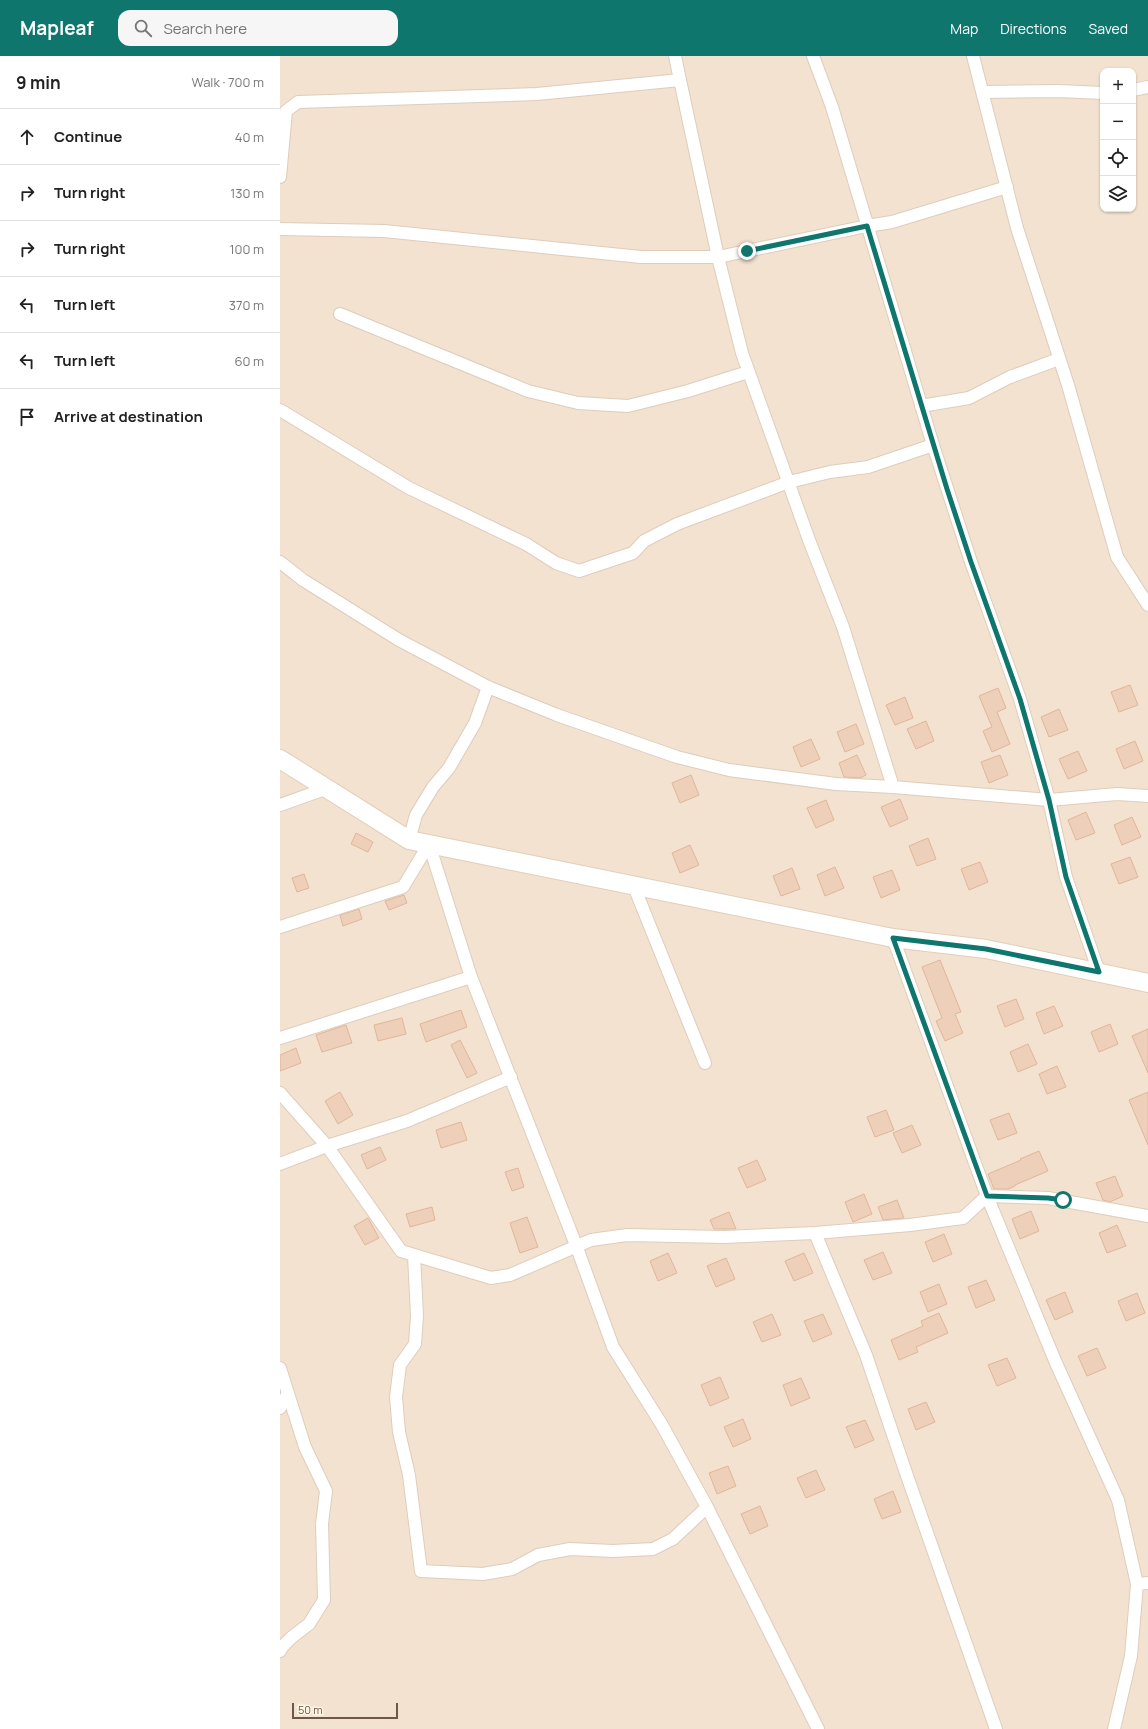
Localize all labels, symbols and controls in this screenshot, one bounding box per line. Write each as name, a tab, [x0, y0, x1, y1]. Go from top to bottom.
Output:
search box	[118, 10, 398, 46]
text: Mapleaf	[20, 15, 94, 41]
icon: search	[132, 17, 154, 39]
text: Search here	[164, 18, 247, 39]
text: Map	[950, 19, 978, 38]
text: Directions	[1000, 19, 1067, 38]
text: Saved	[1089, 19, 1128, 38]
map controls	[1100, 68, 1136, 212]
button: +	[1100, 68, 1136, 104]
text: 9 min	[16, 71, 61, 94]
text: Walk · 700 m	[192, 73, 264, 91]
button: −	[1100, 104, 1136, 140]
icon: ahead	[16, 126, 38, 148]
text: Continue	[54, 126, 122, 147]
text: 40 m	[235, 128, 264, 146]
button: locate	[1100, 140, 1136, 176]
button: layers	[1100, 176, 1136, 212]
icon: right	[16, 182, 38, 204]
text: Turn right	[54, 182, 125, 203]
text: 130 m	[230, 184, 264, 202]
icon: right	[16, 238, 38, 260]
text: Turn right	[54, 238, 125, 259]
text: 100 m	[229, 240, 264, 258]
route end	[738, 242, 756, 260]
icon: left	[16, 294, 38, 316]
text: Turn left	[54, 294, 116, 315]
text: 370 m	[229, 296, 264, 314]
icon: left	[16, 350, 38, 372]
text: Turn left	[54, 350, 116, 371]
text: 60 m	[234, 352, 264, 370]
icon: arrive	[16, 406, 38, 428]
text: Arrive at destination	[54, 406, 203, 427]
route start	[1054, 1191, 1072, 1209]
scale bar	[292, 1701, 398, 1720]
text: 50 m	[298, 1702, 323, 1717]

